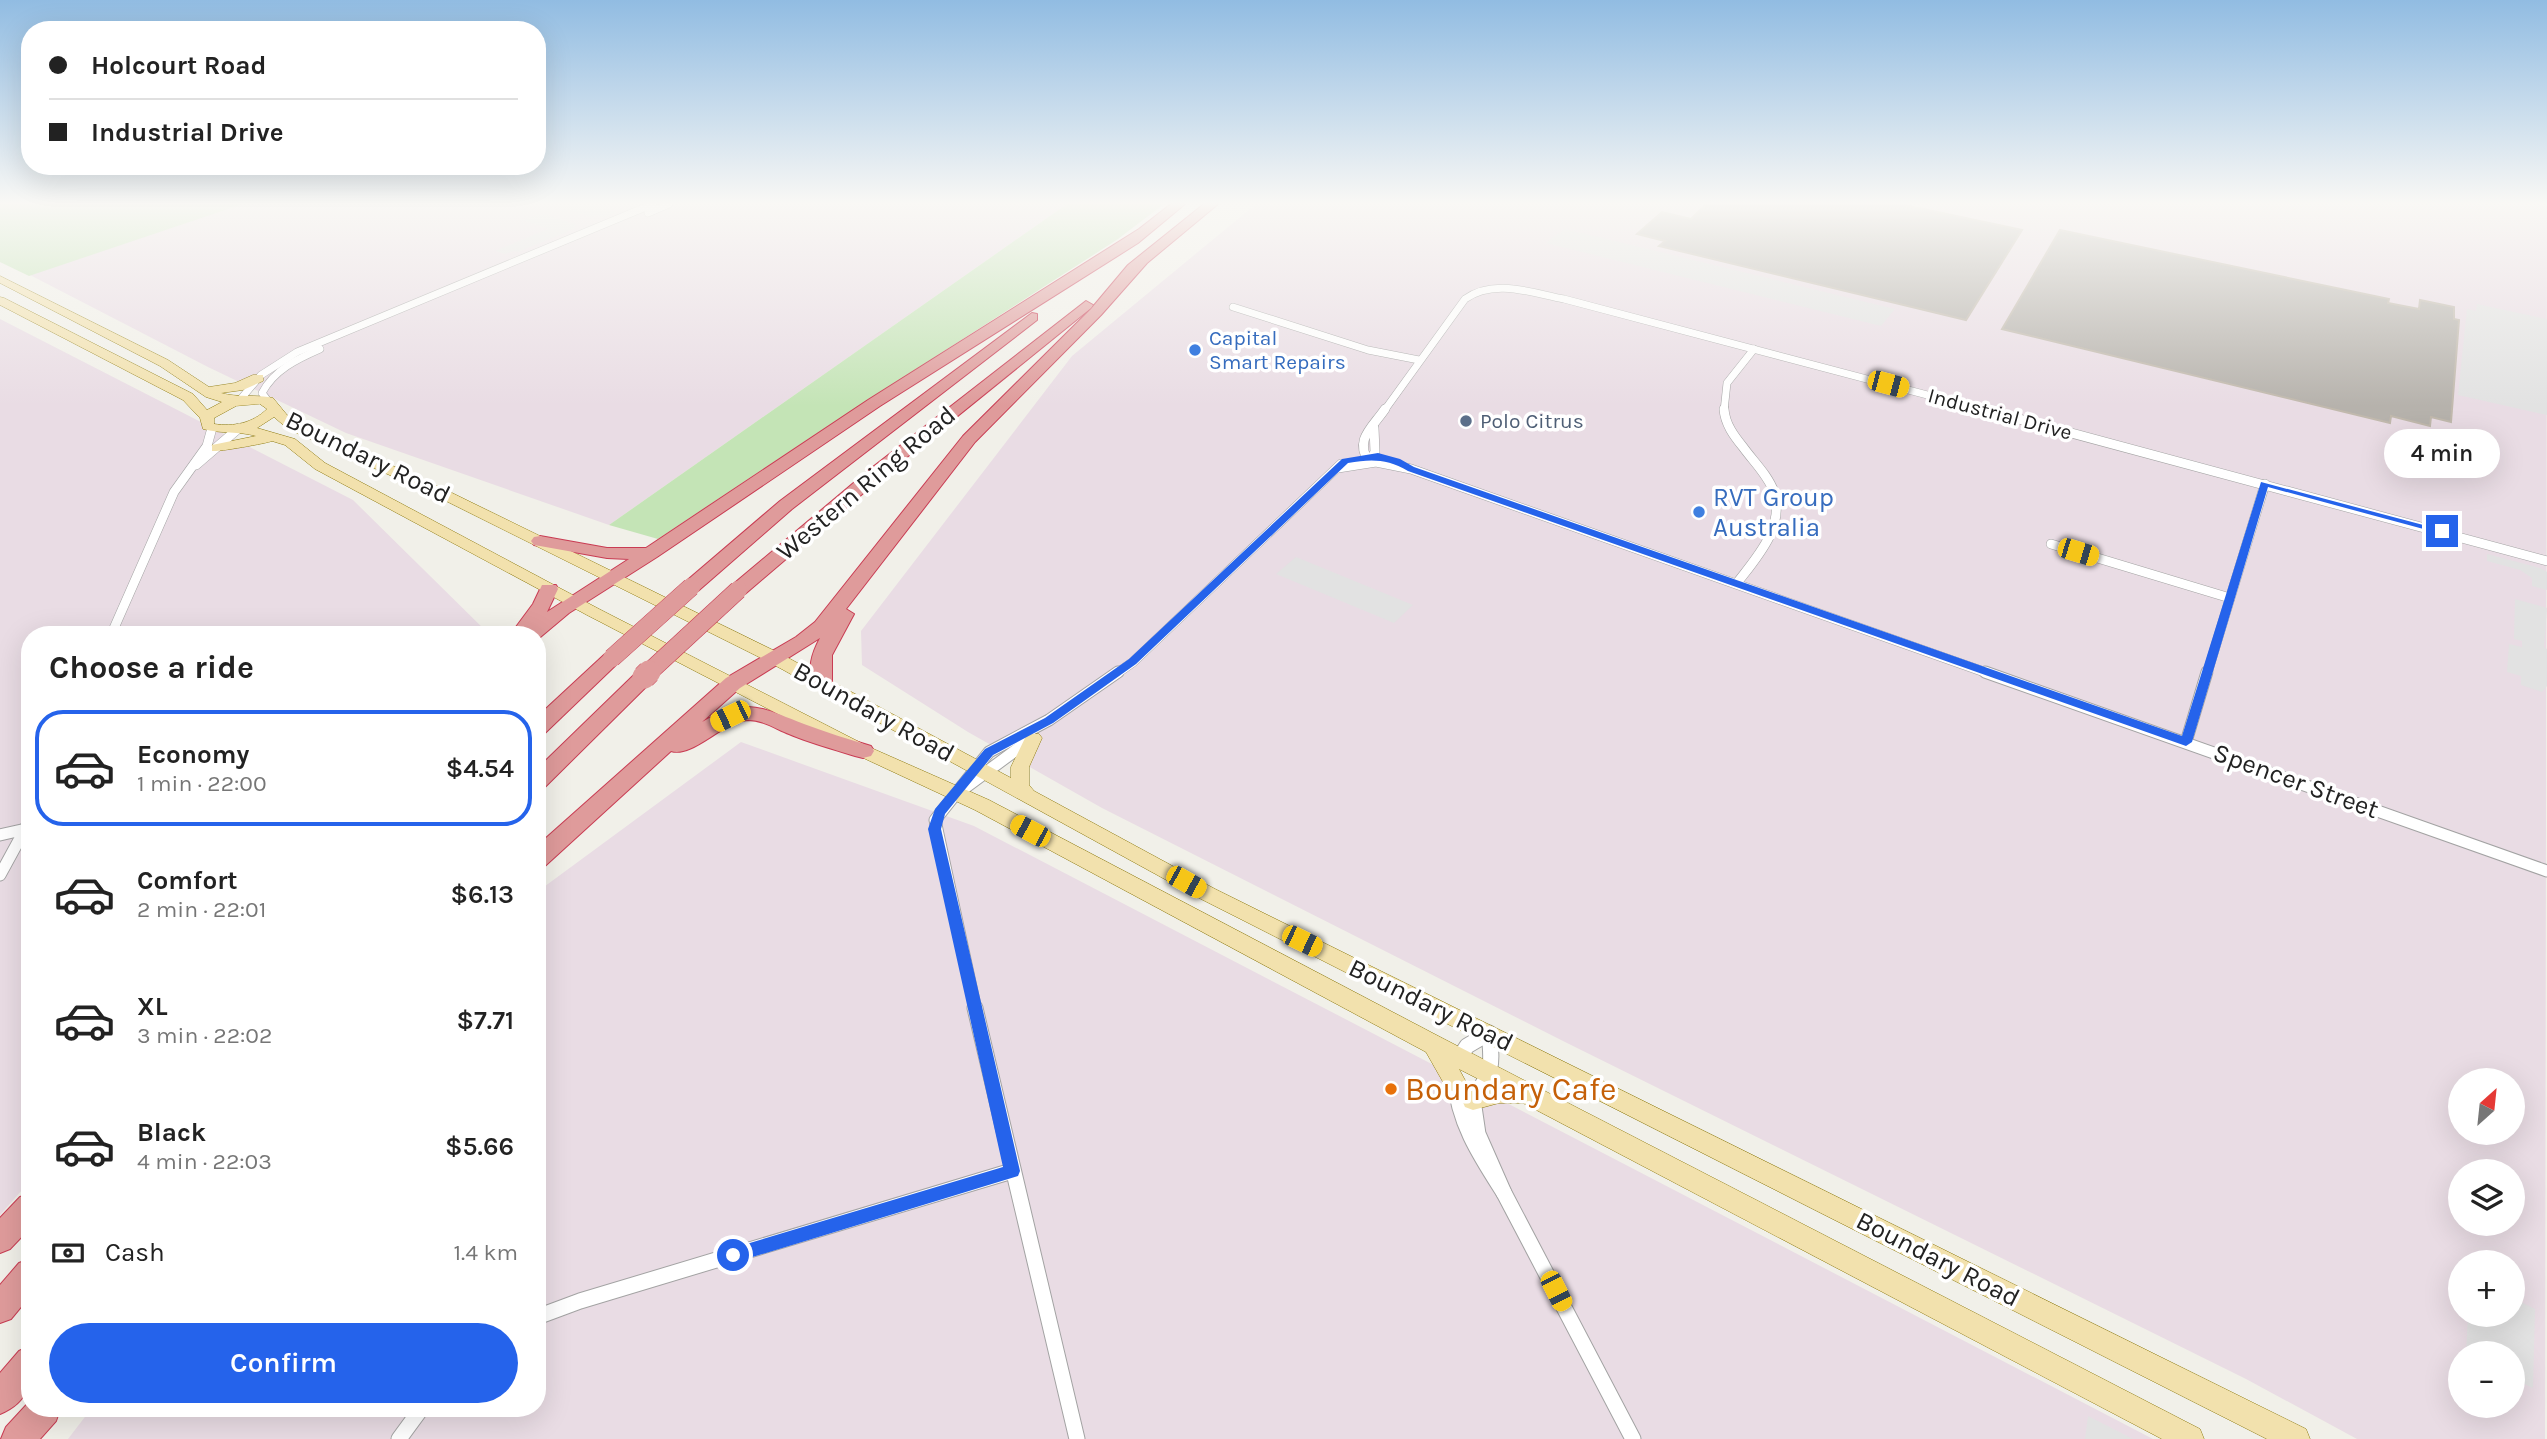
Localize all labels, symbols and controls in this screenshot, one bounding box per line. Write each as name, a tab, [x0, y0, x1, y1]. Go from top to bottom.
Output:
text: Holcourt Road	[91, 50, 266, 81]
text: Industrial Drive	[91, 117, 284, 148]
place label: Capital Smart Repairs	[1209, 326, 1346, 374]
marker: Capital Smart Repairs	[1187, 342, 1203, 358]
car	[1865, 368, 1912, 400]
street label: Industrial Drive	[1925, 383, 2075, 445]
street label: Western Ring Road	[770, 399, 962, 567]
street label: Boundary Road	[281, 404, 455, 510]
place label: Polo Citrus	[1480, 409, 1584, 433]
marker: Polo Citrus	[1458, 413, 1474, 429]
callout: 4 min	[2384, 430, 2500, 478]
text: 4 min	[2411, 440, 2473, 467]
place label: RVT Group Australia	[1713, 482, 1834, 543]
marker: RVT Group Australia	[1691, 504, 1707, 520]
route end	[2426, 515, 2458, 547]
car	[2055, 536, 2102, 568]
text: Choose a ride	[49, 649, 254, 686]
street label: Boundary Road	[788, 655, 960, 769]
car	[707, 697, 754, 735]
icon: car	[53, 737, 116, 800]
street label: Spencer Street	[2209, 737, 2383, 825]
text: Economy	[137, 739, 249, 770]
text: $4.54	[446, 753, 514, 784]
text: 1 min · 22:00	[137, 770, 267, 797]
car	[1007, 812, 1054, 850]
icon: car	[53, 863, 116, 926]
car	[1163, 863, 1210, 901]
text: Comfort	[137, 865, 238, 896]
text: $6.13	[451, 879, 514, 910]
text: 2 min · 22:01	[137, 896, 266, 923]
car	[1279, 922, 1326, 960]
street label: Boundary Road	[1344, 952, 1518, 1058]
icon: car	[53, 989, 116, 1052]
text: XL	[137, 991, 168, 1022]
text: $7.71	[457, 1005, 514, 1036]
text: 3 min · 22:02	[137, 1022, 272, 1049]
north arrow	[2448, 1068, 2525, 1144]
map controls	[2448, 1068, 2525, 1418]
place label: Boundary Cafe	[1405, 1071, 1616, 1108]
marker: Boundary Cafe	[1383, 1081, 1399, 1097]
icon: car	[53, 1115, 116, 1178]
text: Black	[137, 1117, 206, 1148]
text: $5.66	[445, 1131, 514, 1162]
text: 4 min · 22:03	[137, 1148, 272, 1175]
button: layers	[2448, 1159, 2525, 1236]
street label: Boundary Road	[1851, 1205, 2025, 1313]
icon: cash	[49, 1234, 87, 1272]
text: Cash	[105, 1237, 165, 1268]
text: 1.4 km	[454, 1239, 518, 1266]
route start	[717, 1239, 749, 1271]
button: +	[2448, 1250, 2525, 1327]
car	[1538, 1268, 1575, 1314]
button: Confirm	[49, 1323, 518, 1403]
button: −	[2448, 1341, 2525, 1418]

